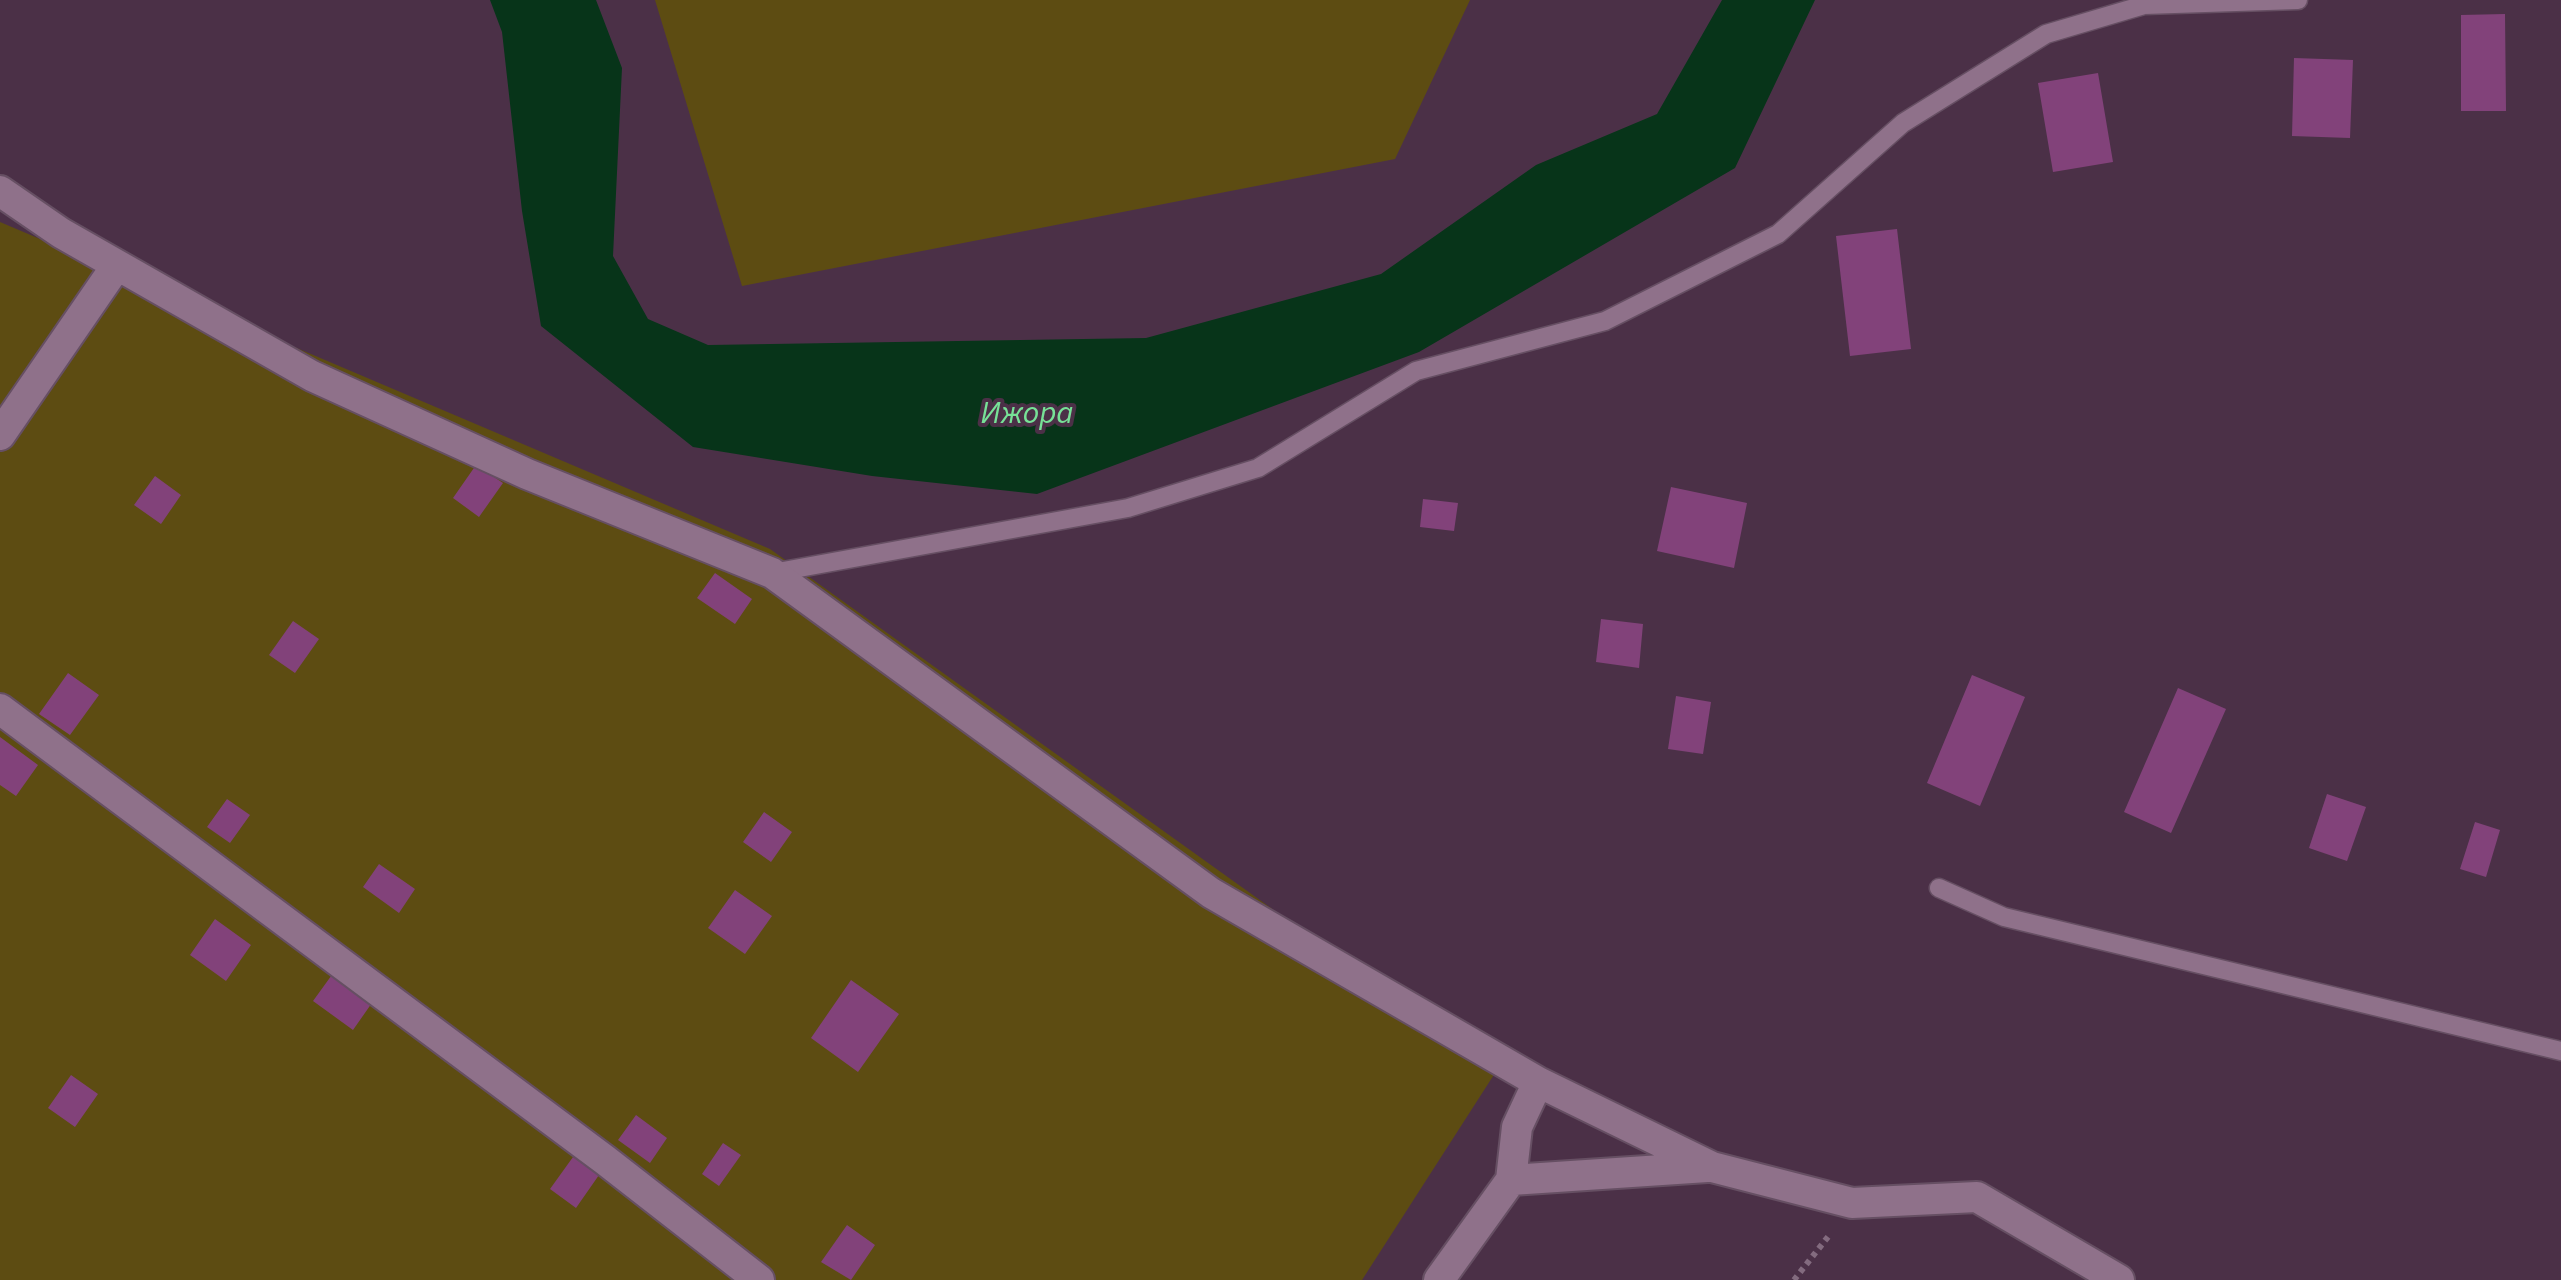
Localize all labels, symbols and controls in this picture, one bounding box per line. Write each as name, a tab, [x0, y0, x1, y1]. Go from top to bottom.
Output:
water label: Ижора	[981, 397, 1073, 435]

